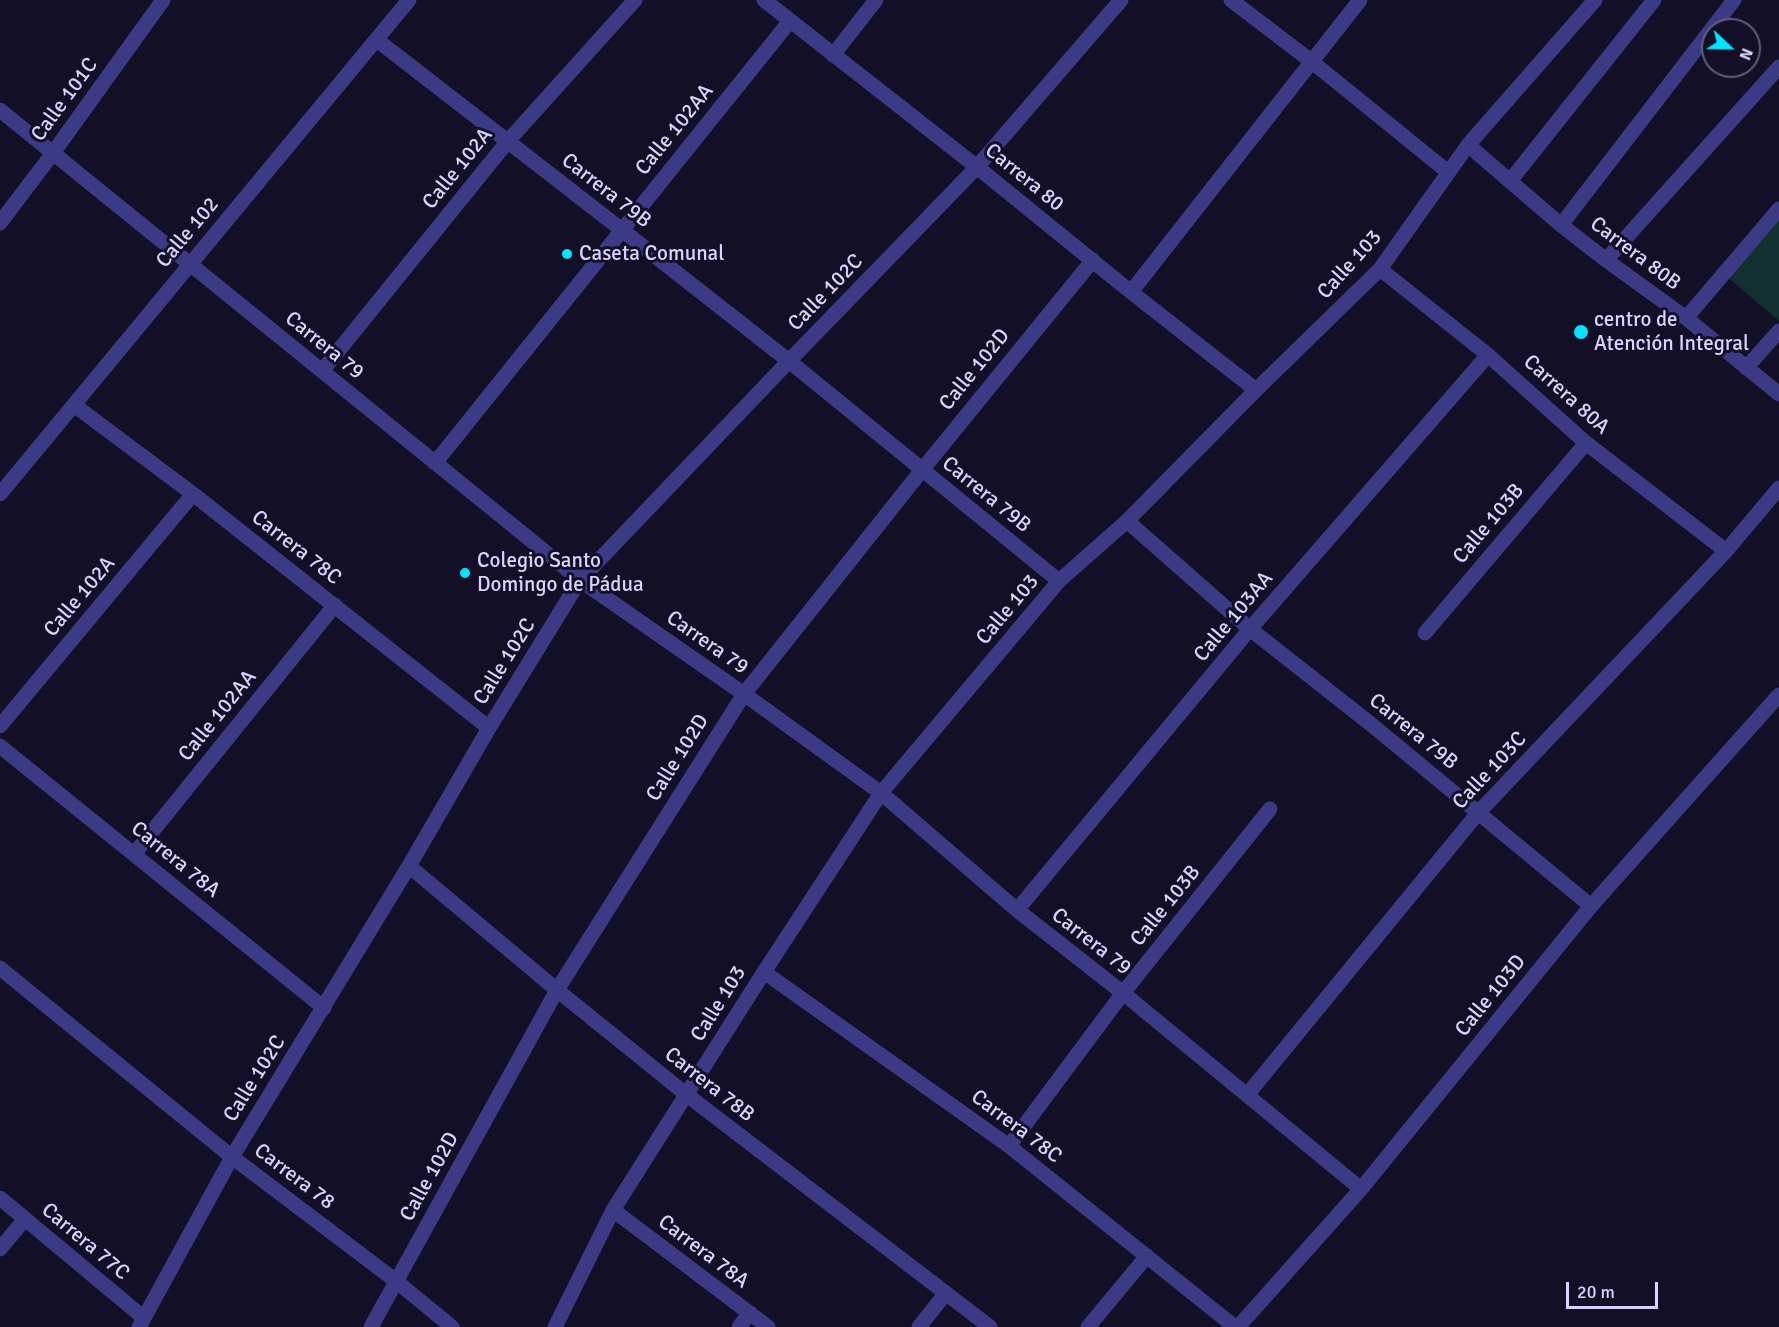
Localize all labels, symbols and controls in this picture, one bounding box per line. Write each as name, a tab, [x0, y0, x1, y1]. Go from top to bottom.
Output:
north arrow	[1701, 18, 1761, 78]
text: N	[1734, 45, 1757, 63]
street label: Calle 101C	[26, 53, 104, 147]
street label: Calle 102AA	[631, 79, 719, 181]
street label: Calle 102A	[418, 123, 498, 215]
street label: Carrera 80	[979, 139, 1069, 217]
street label: Carrera 79B	[556, 148, 656, 234]
street label: Calle 102	[151, 193, 225, 273]
street label: Carrera 80B	[1585, 212, 1685, 296]
street label: Calle 103	[1312, 225, 1388, 305]
place label: Caseta Comunal	[579, 241, 724, 267]
marker: Caseta Comunal	[560, 247, 574, 261]
street label: Calle 102C	[783, 249, 869, 337]
street label: Carrera 79	[279, 307, 369, 385]
place label: centro de Atención Integral	[1594, 307, 1749, 357]
marker: centro de Atención Integral	[1572, 323, 1590, 341]
street label: Calle 102D	[934, 324, 1016, 416]
street label: Carrera 80A	[1518, 350, 1614, 440]
street label: Carrera 79B	[937, 452, 1035, 538]
street label: Calle 103B	[1448, 479, 1530, 569]
street label: Carrera 78C	[246, 505, 346, 591]
place label: Colegio Santo Domingo de Pádua	[477, 548, 644, 598]
street label: Calle 102A	[39, 552, 121, 642]
marker: Colegio Santo Domingo de Pádua	[458, 566, 472, 580]
street label: Calle 103AA	[1189, 567, 1279, 667]
street label: Calle 103	[971, 570, 1045, 650]
street label: Carrera 79	[661, 606, 753, 680]
street label: Calle 102C	[469, 614, 541, 710]
street label: Calle 102AA	[174, 665, 262, 767]
street label: Carrera 79B	[1364, 689, 1462, 775]
street label: Calle 102D	[641, 710, 715, 806]
street label: Calle 103C	[1448, 727, 1532, 815]
street label: Carrera 78A	[125, 817, 225, 903]
street label: Calle 103B	[1126, 860, 1206, 952]
street label: Carrera 79	[1046, 903, 1136, 981]
street label: Calle 103D	[1450, 950, 1532, 1042]
street label: Calle 103	[686, 962, 752, 1046]
street label: Calle 102C	[219, 1031, 291, 1127]
street label: Carrera 78B	[659, 1042, 759, 1128]
street label: Carrera 78C	[966, 1085, 1066, 1169]
street label: Calle 102D	[395, 1128, 465, 1226]
street label: Carrera 78	[249, 1139, 339, 1215]
street label: Carrera 77C	[36, 1198, 134, 1286]
street label: Carrera 78A	[653, 1210, 753, 1294]
scale bar	[1569, 1270, 1660, 1308]
text: 20 m	[1577, 1281, 1615, 1303]

